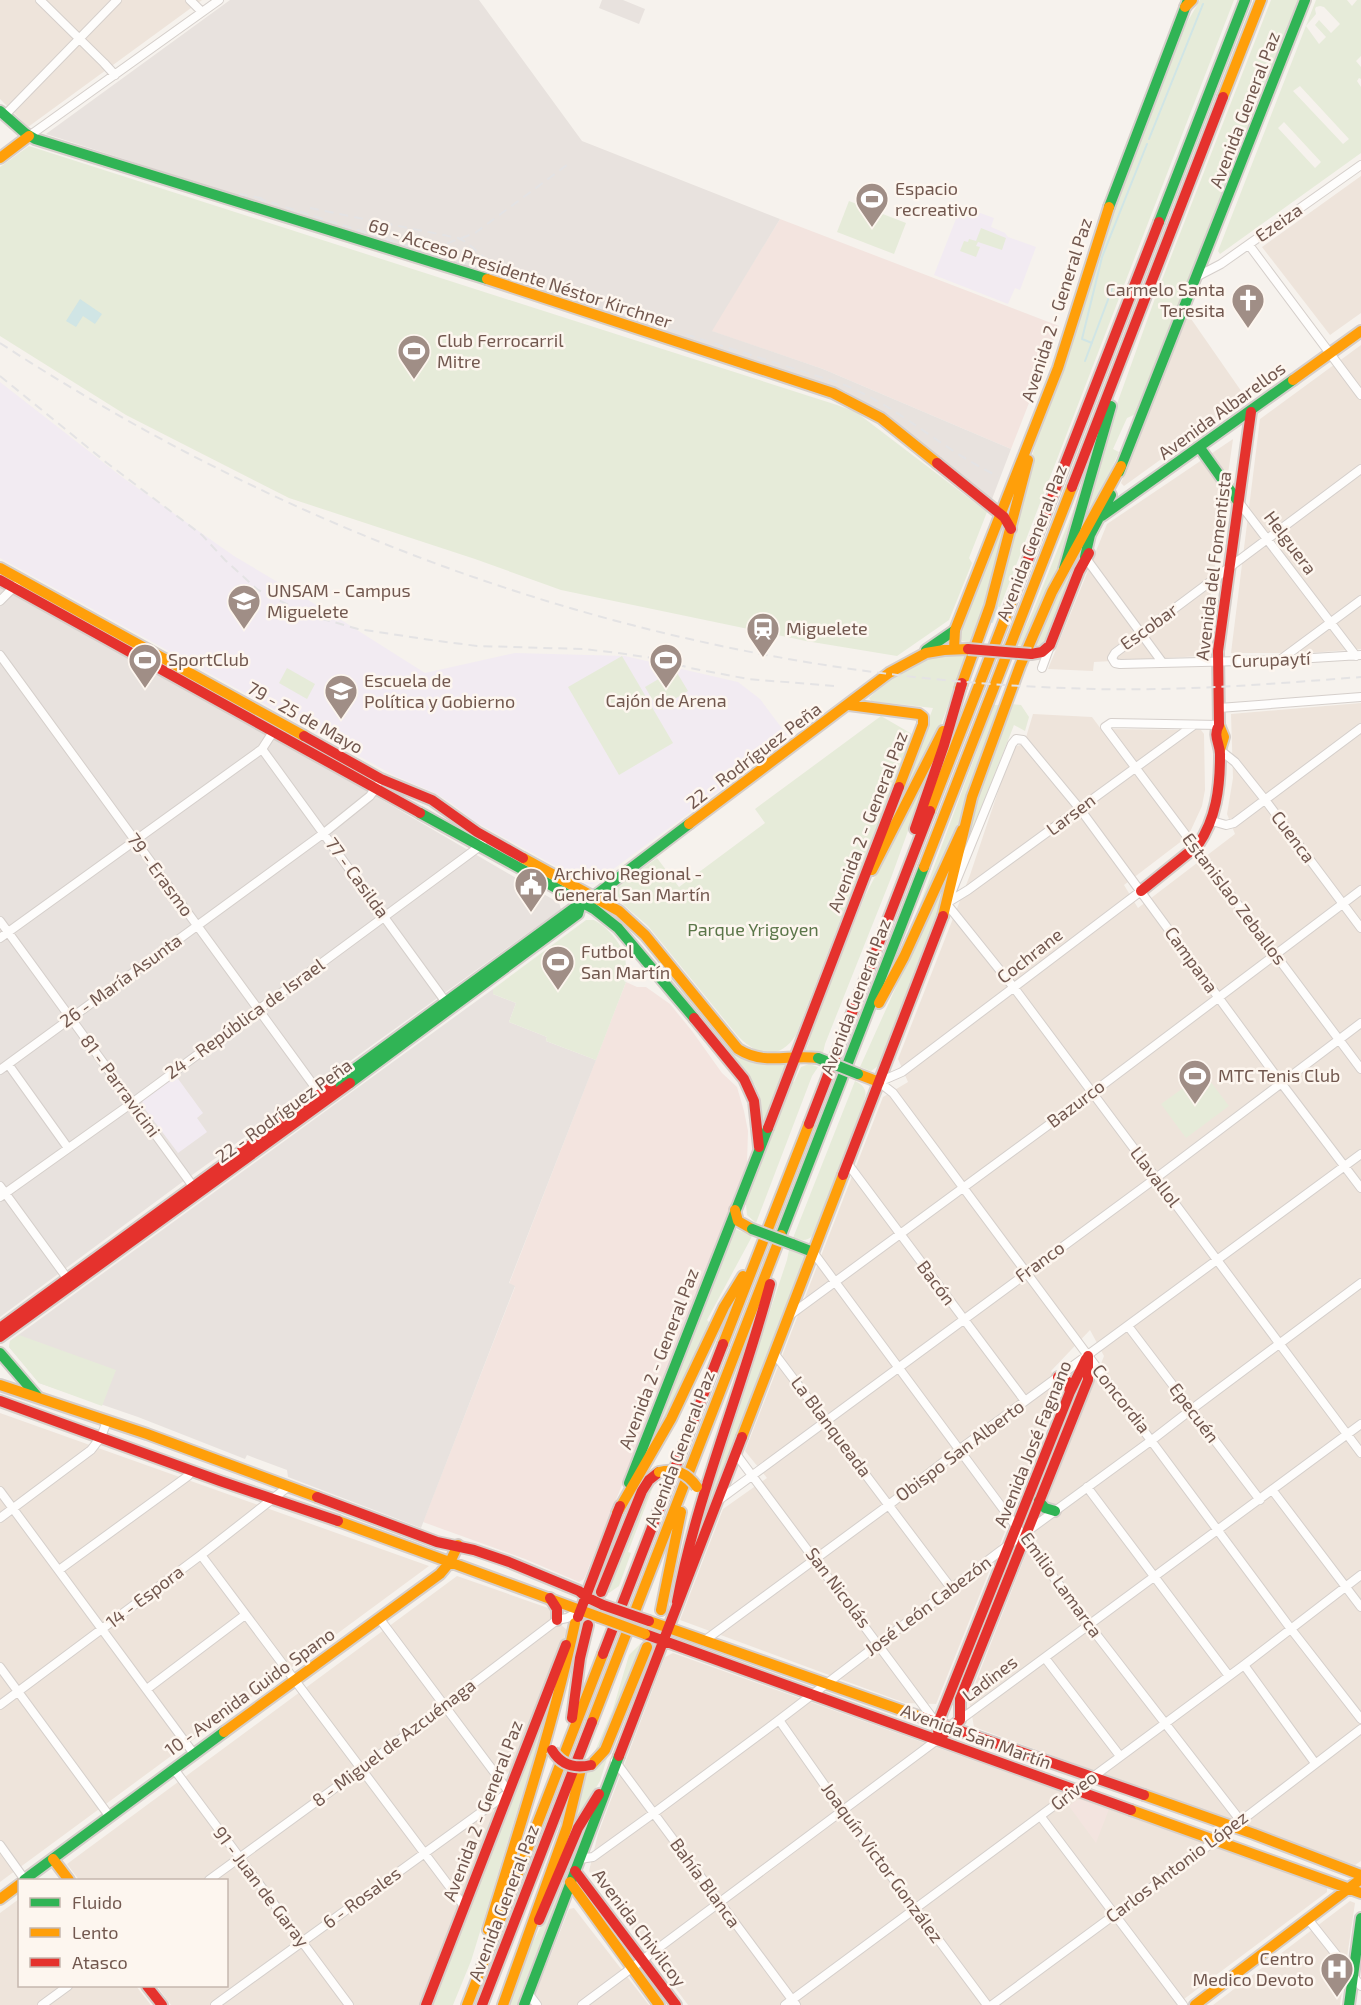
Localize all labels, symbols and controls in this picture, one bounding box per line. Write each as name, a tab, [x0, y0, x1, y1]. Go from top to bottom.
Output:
street label: Avenida General Paz	[1204, 28, 1284, 191]
place label: Espacio recreativo	[895, 177, 978, 220]
sports icon: Espacio recreativo	[854, 181, 890, 228]
street label: Ezeiza	[1251, 198, 1306, 246]
street label: 69 - Acceso Presidente Néstor Kirchner	[366, 213, 675, 333]
street label: Avenida 2 - General Paz	[1016, 215, 1096, 404]
place label: Carmelo Santa Teresita	[1105, 278, 1225, 321]
church icon: Carmelo Santa Teresita	[1230, 282, 1266, 329]
place label: Club Ferrocarril Mitre	[437, 329, 564, 372]
sports icon: Club Ferrocarril Mitre	[396, 333, 432, 380]
street label: Avenida Albarellos	[1153, 357, 1289, 464]
street label: Avenida General Paz	[991, 461, 1071, 624]
street label: Avenida del Fomentista	[1190, 470, 1236, 662]
street label: Helguera	[1260, 506, 1322, 579]
place label: UNSAM - Campus Miguelete	[267, 579, 411, 622]
school or university icon: UNSAM - Campus Miguelete	[226, 583, 262, 630]
street label: Escobar	[1115, 598, 1181, 654]
station icon: Miguelete	[745, 611, 781, 658]
place label: Miguelete	[786, 617, 868, 639]
sports icon: SportClub	[127, 642, 163, 689]
sports icon: Cajón de Arena	[648, 642, 684, 689]
street label: Curupaytí	[1231, 647, 1311, 671]
place label: SportClub	[168, 648, 249, 670]
place label: Escuela de Política y Gobierno	[364, 669, 515, 712]
school or university icon: Escuela de Política y Gobierno	[323, 673, 359, 720]
street label: 79 - 25 de Mayo	[244, 676, 367, 758]
place label: Cajón de Arena	[605, 689, 727, 711]
street label: 22 - Rodríguez Peña	[682, 697, 825, 813]
street label: Avenida 2 - General Paz	[822, 728, 912, 915]
street label: Larsen	[1042, 789, 1099, 840]
street label: Cuenca	[1267, 806, 1320, 867]
street label: 79 - Erasmo	[123, 828, 198, 920]
street label: Estanislao Zeballos	[1178, 828, 1292, 969]
street label: 77 - Casilda	[321, 833, 394, 922]
place label: Archivo Regional - General San Martín	[554, 862, 710, 905]
public building icon: Archivo Regional - General San Martín	[513, 866, 549, 913]
street label: Avenida General Paz	[815, 915, 895, 1078]
park label: Parque Yrigoyen	[687, 918, 819, 940]
street label: Campana	[1160, 922, 1223, 997]
street label: Cochrane	[992, 923, 1066, 988]
street label: 26 - María Asunta	[55, 929, 186, 1032]
place label: Futbol San Martín	[581, 940, 670, 983]
sports icon: Futbol San Martín	[540, 944, 576, 991]
street label: 24 - República de Israel	[161, 953, 329, 1083]
street label: 81 - Parravicini	[76, 1030, 165, 1141]
street label: 22 - Rodríguez Peña	[211, 1053, 356, 1167]
sports icon: MTC Tenis Club	[1177, 1058, 1213, 1105]
place label: MTC Tenis Club	[1218, 1064, 1340, 1086]
street label: Bazurco	[1042, 1074, 1109, 1132]
street label: Llavallol	[1126, 1142, 1186, 1212]
street label: Franco	[1010, 1236, 1068, 1287]
street label: Bacón	[913, 1256, 961, 1309]
street label: Avenida 2 - General Paz	[613, 1265, 703, 1452]
street label: Avenida José Fagnano	[989, 1357, 1076, 1530]
street label: Concordia	[1088, 1359, 1156, 1437]
street label: Avenida General Paz	[639, 1367, 719, 1530]
street label: La Blanqueada	[787, 1372, 877, 1481]
street label: Epecuén	[1165, 1378, 1224, 1447]
street label: Obispo San Alberto	[891, 1395, 1028, 1506]
street label: Emilio Lamarca	[1016, 1527, 1107, 1641]
street label: San Nicolás	[801, 1543, 876, 1632]
street label: José León Cabezón	[860, 1550, 995, 1660]
street label: 14 - Espora	[101, 1560, 187, 1632]
street label: 10 - Avenida Guido Spano	[160, 1622, 339, 1760]
street label: Ladines	[958, 1650, 1021, 1706]
street label: 8 - Miguel de Azcuénaga	[307, 1674, 479, 1811]
street label: Avenida San Martín	[898, 1699, 1054, 1773]
street label: Avenida 2 - General Paz	[437, 1717, 527, 1904]
street label: Griveo	[1046, 1766, 1101, 1815]
street label: Joaquín Victor González	[817, 1778, 948, 1947]
street label: Carlos Antonio López	[1101, 1806, 1252, 1927]
street label: Avenida General Paz	[463, 1821, 543, 1984]
street label: 91 - Juan de Garay	[209, 1822, 315, 1952]
street label: Bahía Blanca	[666, 1833, 746, 1932]
street label: 6 - Rosales	[318, 1862, 405, 1933]
street label: Avenida Chivilcoy	[588, 1864, 692, 1991]
legend	[18, 1879, 228, 1987]
text: Fluido	[72, 1891, 122, 1913]
text: Lento	[72, 1921, 118, 1943]
place label: Centro Medico Devoto	[1193, 1947, 1314, 1990]
text: Atasco	[72, 1951, 128, 1973]
hospital icon: Centro Medico Devoto	[1319, 1951, 1355, 1998]

